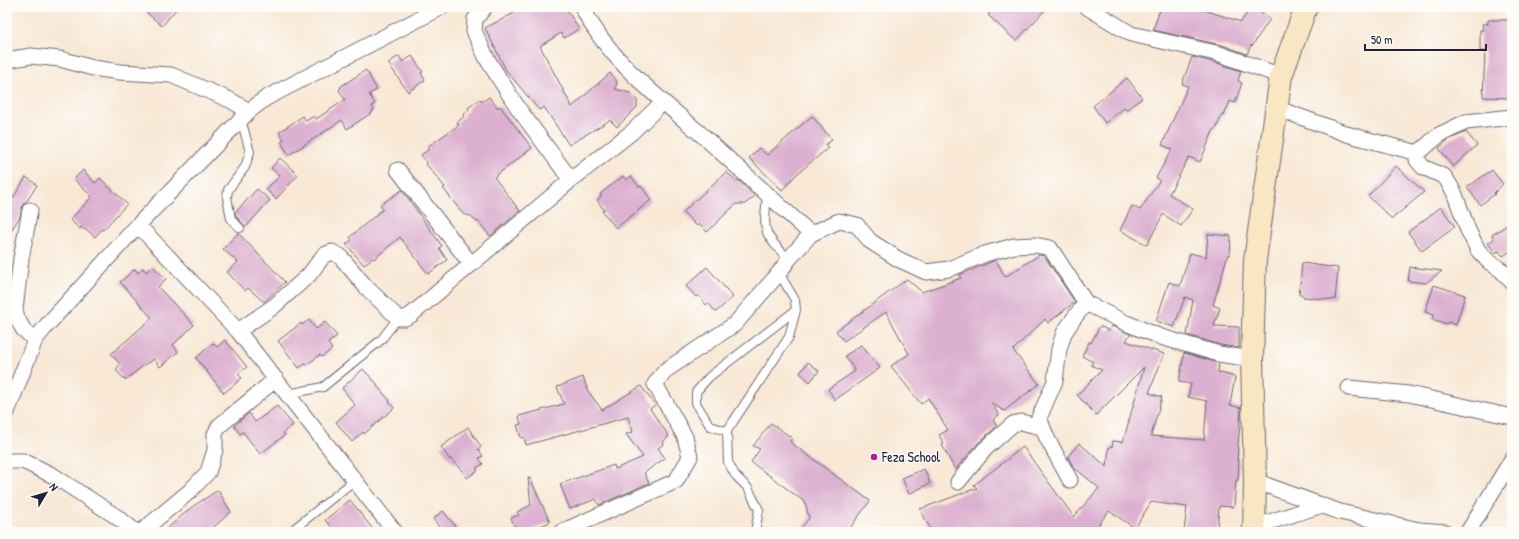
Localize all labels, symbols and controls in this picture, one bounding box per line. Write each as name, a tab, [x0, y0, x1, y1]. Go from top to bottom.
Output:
scale bar	[1365, 26, 1486, 52]
text: 50 m	[1371, 31, 1392, 48]
place label: Feza School	[881, 447, 941, 466]
marker: Feza School	[869, 452, 879, 462]
north arrow	[26, 473, 66, 513]
text: N	[47, 480, 61, 494]

